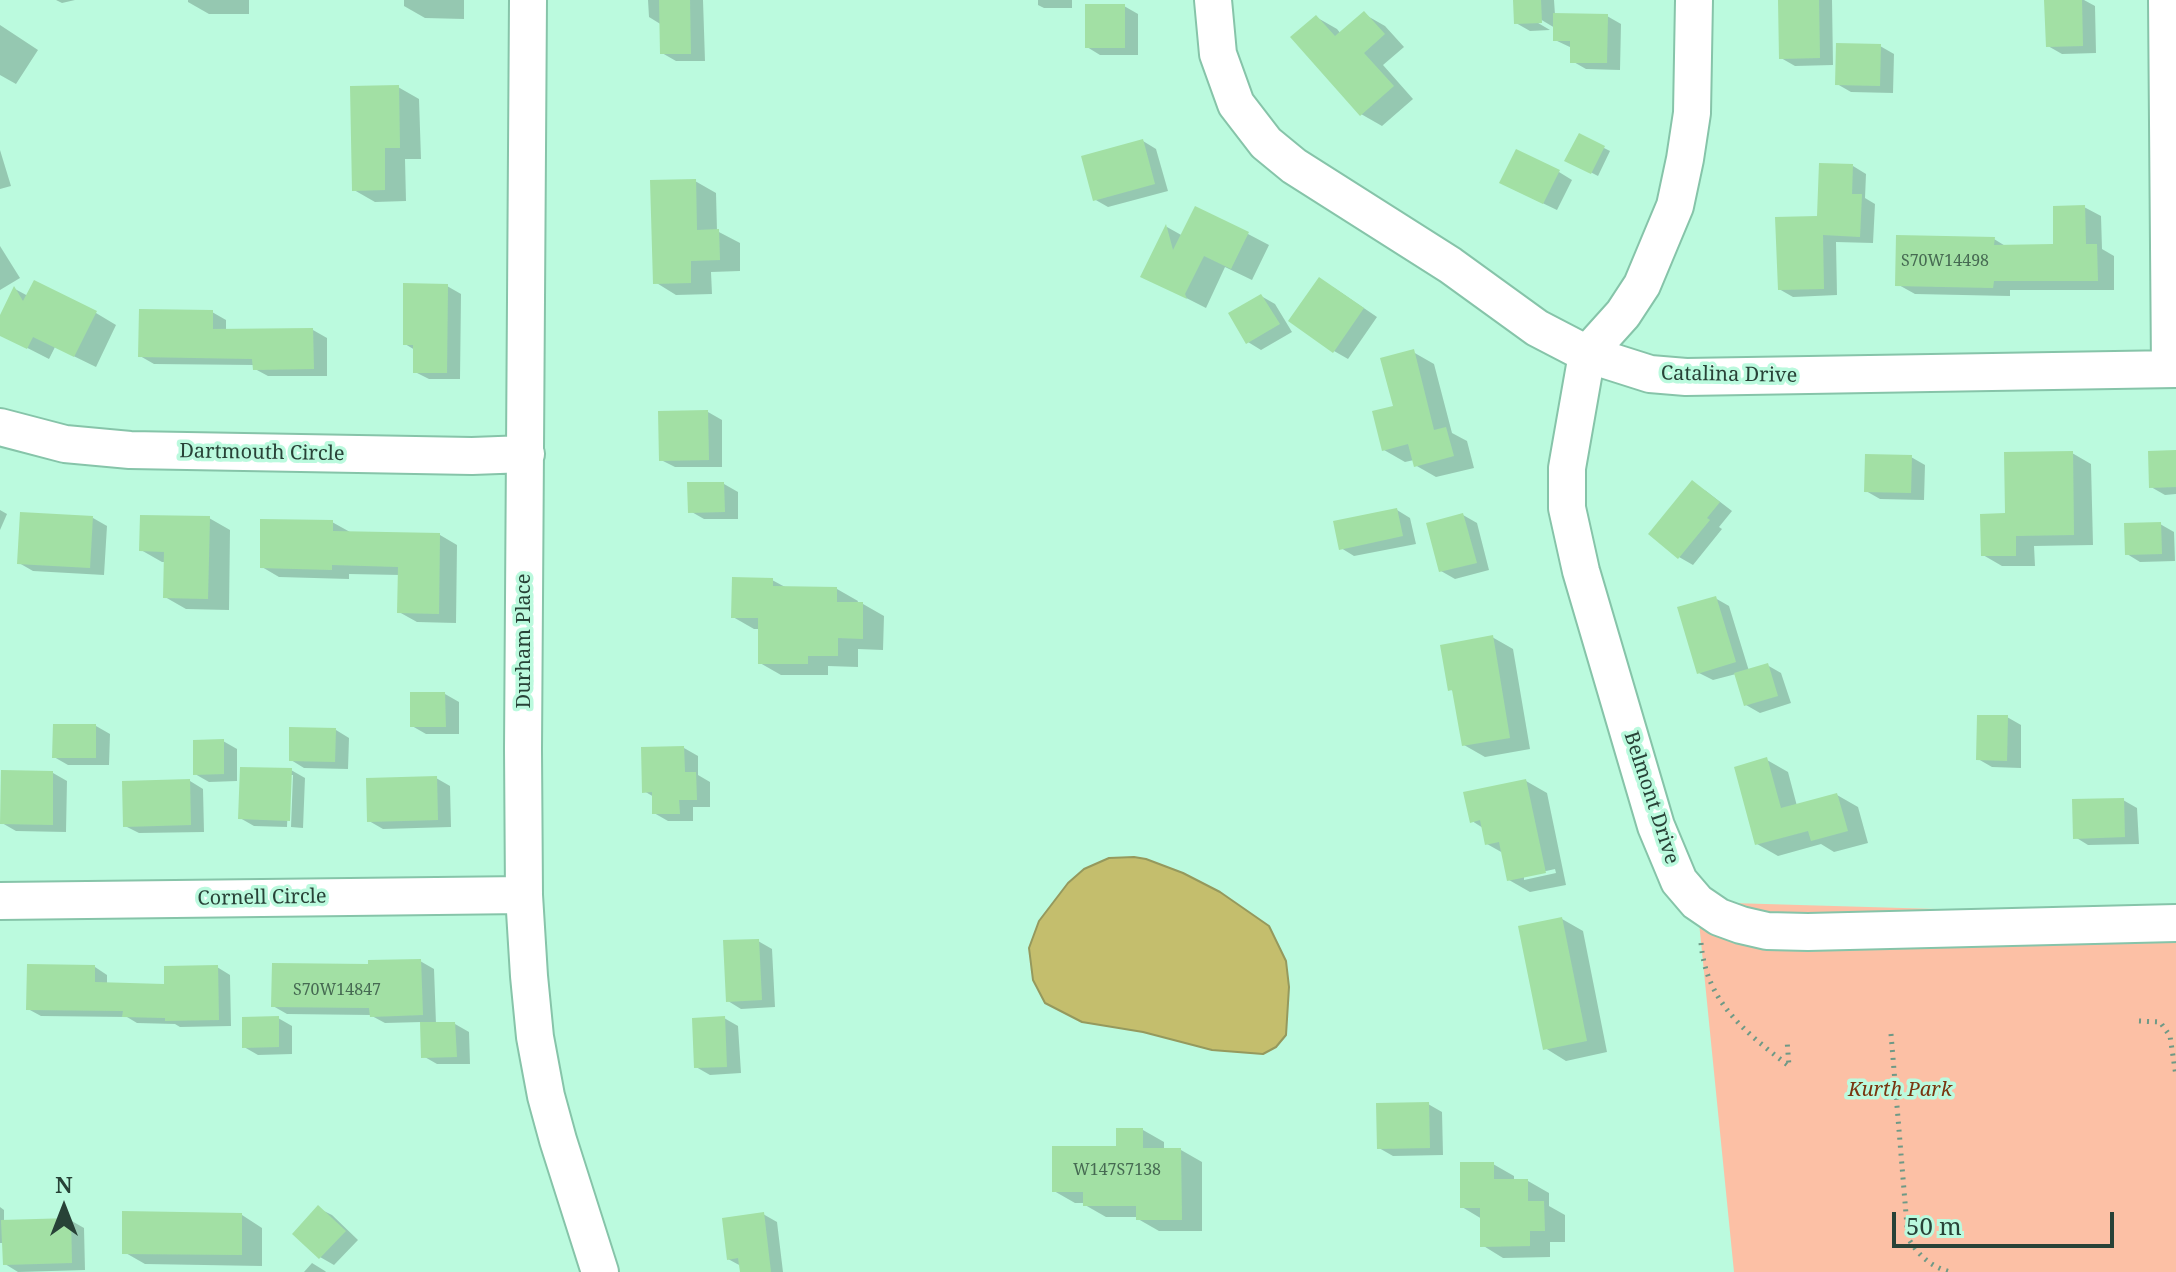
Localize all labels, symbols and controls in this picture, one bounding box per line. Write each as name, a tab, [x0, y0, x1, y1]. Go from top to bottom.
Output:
house number: S70W14498	[1901, 251, 1989, 271]
street label: Catalina Drive	[1661, 362, 1797, 388]
street label: Dartmouth Circle	[179, 440, 345, 466]
street label: Durham Place	[512, 574, 536, 708]
street label: Belmont Drive	[1618, 729, 1684, 867]
street label: Cornell Circle	[197, 885, 327, 911]
house number: S70W14847	[293, 980, 381, 1000]
park label: Kurth Park	[1848, 1078, 1952, 1102]
house number: W147S7138	[1073, 1160, 1161, 1180]
north arrow	[24, 1168, 104, 1248]
text: N	[55, 1169, 73, 1199]
scale bar	[1896, 1196, 2118, 1246]
text: 50 m	[1906, 1209, 1962, 1242]

